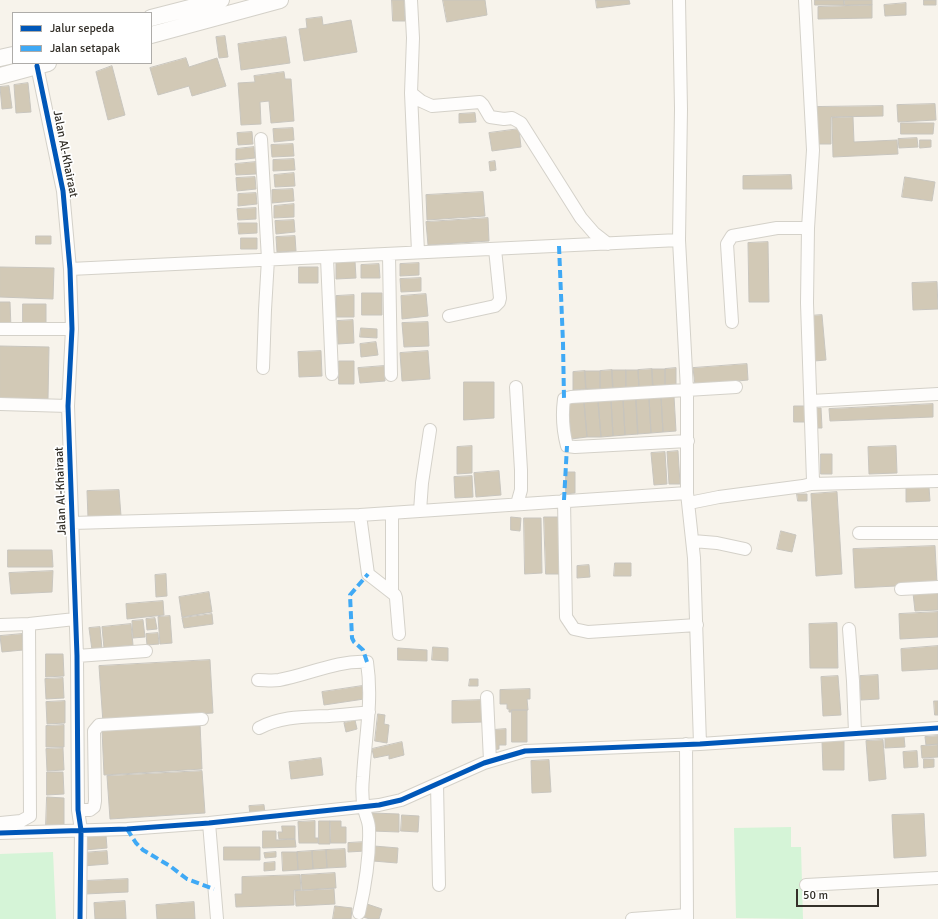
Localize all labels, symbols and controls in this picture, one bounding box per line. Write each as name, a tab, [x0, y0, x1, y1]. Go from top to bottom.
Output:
legend	[12, 12, 152, 64]
text: Jalur sepeda	[50, 21, 114, 36]
text: Jalan setapak	[50, 41, 120, 56]
street label: Jalan Al-Khairaat	[49, 109, 81, 199]
street label: Jalan Al-Khairaat	[52, 447, 70, 535]
scale bar	[798, 881, 881, 907]
text: 50 m	[803, 888, 828, 903]

